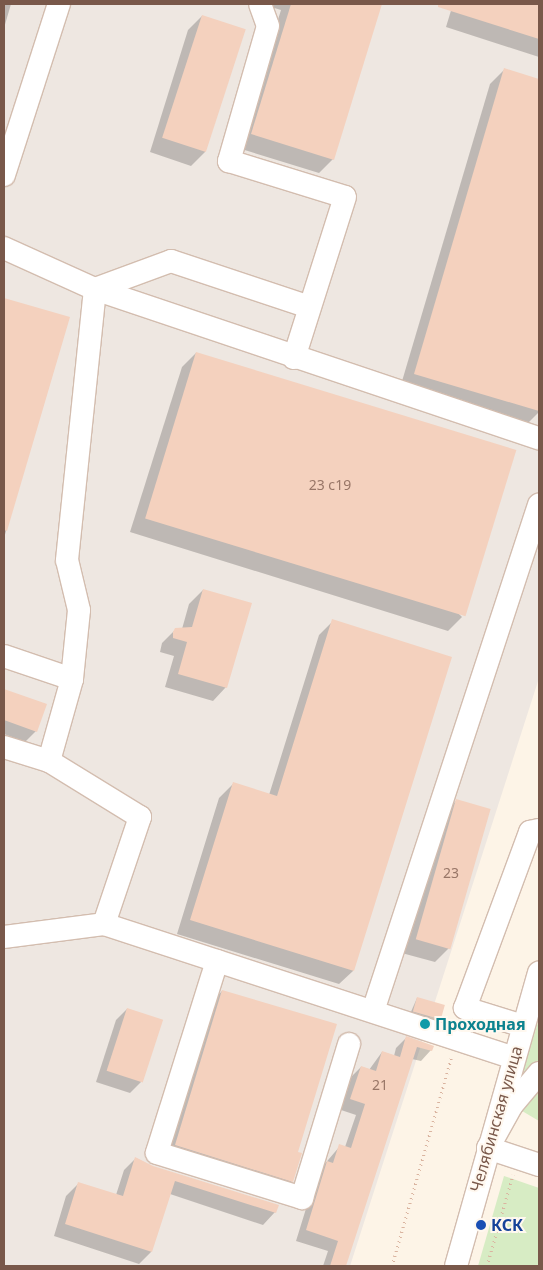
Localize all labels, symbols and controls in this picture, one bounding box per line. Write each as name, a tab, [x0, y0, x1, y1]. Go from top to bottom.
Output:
house number: 23 с19	[309, 477, 351, 493]
house number: 23	[443, 865, 459, 881]
place label: Проходная	[435, 1014, 526, 1034]
marker: Проходная	[419, 1018, 431, 1030]
street label: Челябинская улица	[466, 1044, 526, 1194]
house number: 21	[372, 1077, 388, 1093]
place label: КСК	[491, 1215, 523, 1235]
marker: КСК	[475, 1219, 487, 1231]

